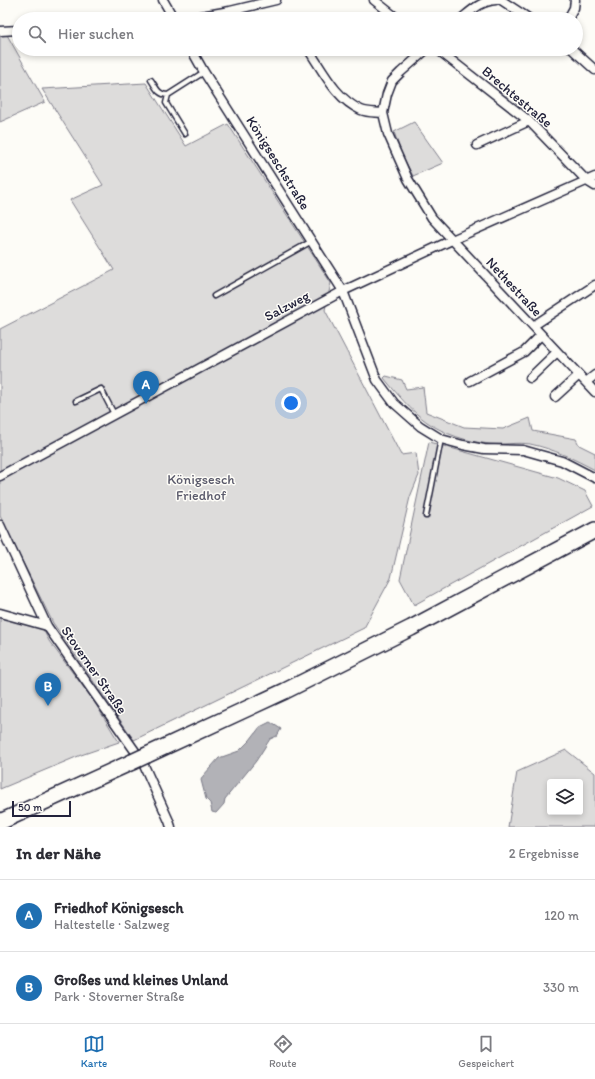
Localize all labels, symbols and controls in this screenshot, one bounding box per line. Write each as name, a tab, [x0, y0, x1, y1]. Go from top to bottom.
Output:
search box	[12, 12, 583, 56]
icon: search	[26, 23, 48, 45]
text: Hier suchen	[58, 25, 134, 43]
street label: Brechtestraße	[478, 63, 556, 132]
street label: Königseschstraße	[242, 113, 314, 213]
street label: Nethestraße	[482, 254, 546, 320]
street label: Salzweg	[261, 287, 313, 325]
pin: A	[133, 371, 159, 404]
your location	[281, 393, 301, 413]
park label: Königsesch Friedhof	[167, 471, 235, 504]
street label: Stoverner Straße	[57, 623, 131, 717]
pin: B	[35, 673, 61, 706]
map controls	[547, 779, 583, 815]
button: layers	[547, 779, 583, 815]
scale bar	[12, 799, 71, 818]
text: 50 m	[18, 801, 42, 814]
text: In der Nähe	[16, 843, 101, 863]
text: 2 Ergebnisse	[509, 846, 579, 861]
text: Friedhof Königsesch	[54, 899, 183, 917]
text: A	[25, 908, 33, 923]
text: 120 m	[544, 908, 579, 923]
text: Haltestelle · Salzweg	[54, 917, 169, 932]
text: Großes und kleines Unland	[54, 971, 228, 989]
text: B	[25, 980, 33, 995]
text: 330 m	[543, 980, 579, 995]
text: Park · Stoverner Straße	[54, 989, 184, 1004]
tab: Karte	[81, 1033, 107, 1070]
tab: Route	[269, 1033, 297, 1070]
tab: Gespeichert	[458, 1033, 514, 1070]

